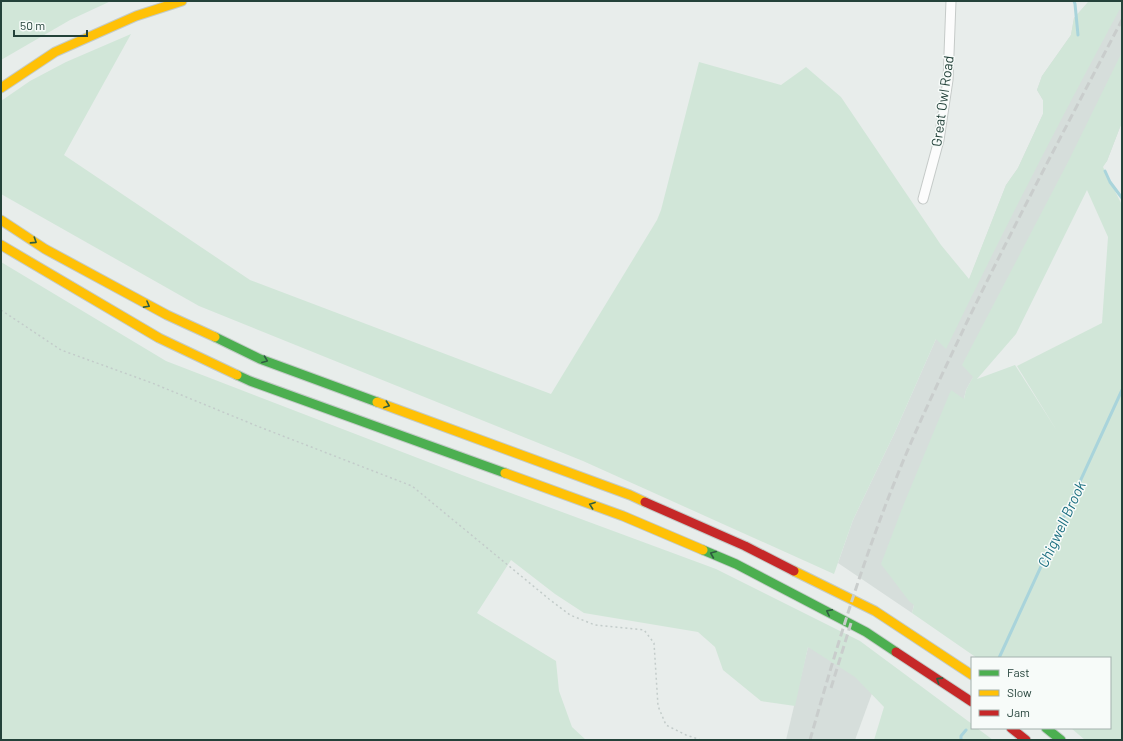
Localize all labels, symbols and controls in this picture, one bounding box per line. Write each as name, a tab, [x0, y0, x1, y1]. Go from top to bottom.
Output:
scale bar	[14, 12, 87, 38]
text: 50 m	[20, 18, 45, 32]
street label: Great Owl Road	[927, 54, 957, 148]
one-way arrow	[30, 237, 37, 244]
one-way arrow	[143, 300, 150, 307]
one-way arrow	[261, 356, 268, 364]
one-way arrow	[383, 400, 390, 409]
water label: Chigwell Brook	[1033, 477, 1089, 570]
one-way arrow	[589, 502, 596, 510]
one-way arrow	[709, 551, 716, 559]
one-way arrow	[826, 610, 833, 617]
legend	[971, 657, 1111, 729]
text: Fast	[1007, 665, 1030, 679]
one-way arrow	[937, 678, 944, 685]
text: Slow	[1007, 685, 1032, 699]
text: Jam	[1007, 705, 1030, 719]

